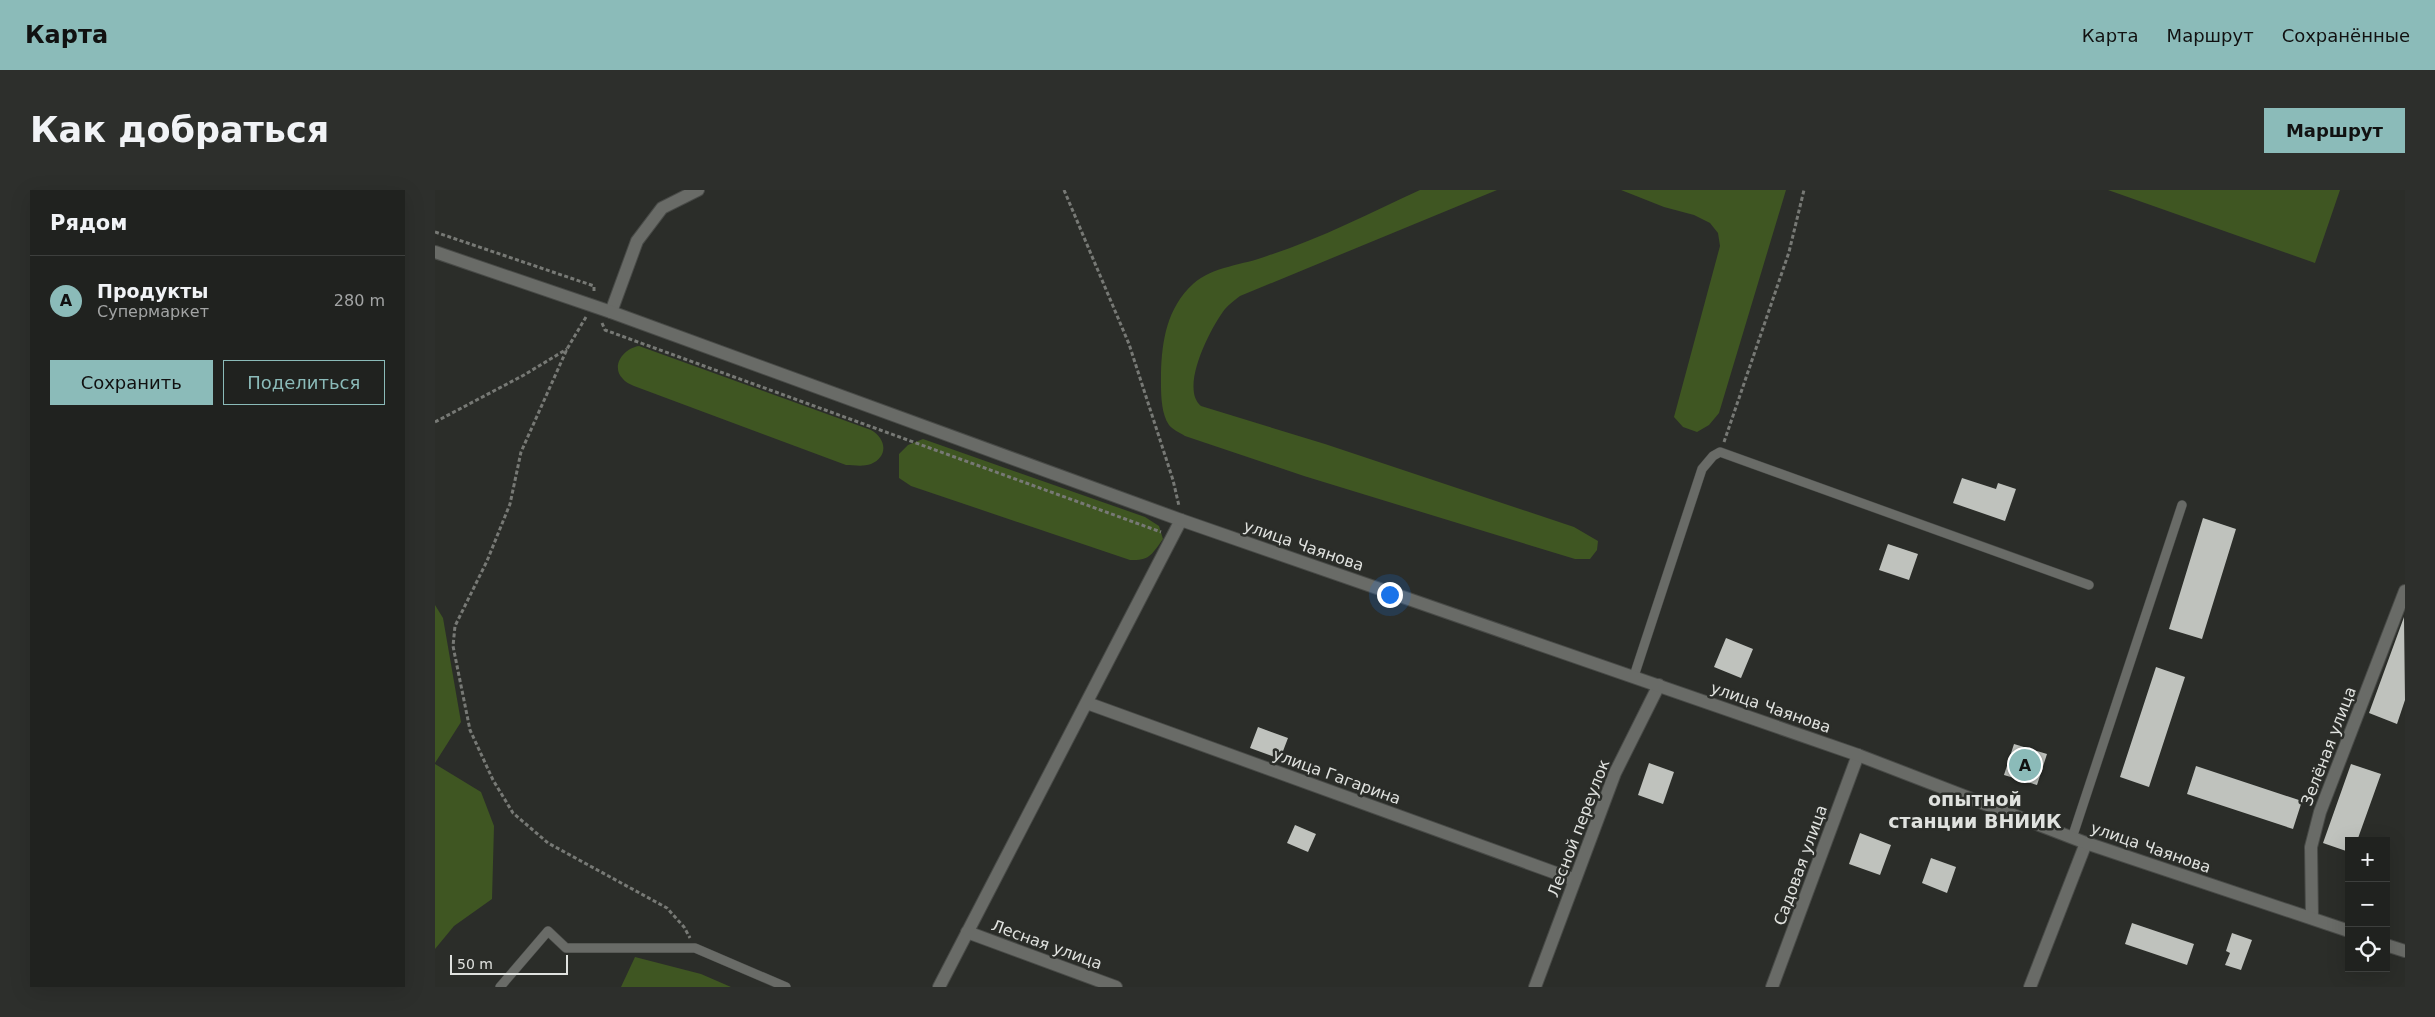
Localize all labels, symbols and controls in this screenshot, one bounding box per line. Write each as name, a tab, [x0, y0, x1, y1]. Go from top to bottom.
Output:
text: Карта	[25, 21, 108, 49]
text: Карта	[2082, 25, 2139, 46]
text: Маршрут	[2167, 25, 2254, 46]
text: Сохранённые	[2282, 25, 2410, 46]
button: Маршрут	[2264, 108, 2405, 153]
text: Как добраться	[30, 110, 329, 150]
text: Рядом	[50, 211, 127, 235]
text: Продукты	[97, 280, 208, 302]
text: A	[60, 291, 72, 310]
text: 280 m	[334, 291, 385, 310]
text: Супермаркет	[97, 302, 209, 321]
button: Сохранить	[50, 360, 213, 405]
button: Поделиться	[223, 360, 385, 405]
street label: улица Чаянова	[1241, 516, 1366, 575]
your location	[1377, 582, 1403, 608]
street label: улица Чаянова	[1708, 678, 1833, 737]
street label: Зелёная улица	[2297, 684, 2360, 808]
street label: улица Гагарина	[1270, 745, 1403, 808]
pin: A	[2009, 746, 2041, 784]
street label: Лесной переулок	[1543, 756, 1614, 900]
district label: опытной станции ВНИИК	[1888, 788, 2062, 832]
street label: Садовая улица	[1770, 802, 1831, 928]
street label: улица Чаянова	[2088, 818, 2213, 877]
map controls	[2345, 837, 2390, 972]
button: +	[2345, 837, 2390, 882]
button: −	[2345, 882, 2390, 927]
street label: Лесная улица	[989, 916, 1105, 973]
button: locate	[2345, 927, 2390, 972]
scale bar	[450, 952, 567, 975]
text: 50 m	[457, 956, 493, 972]

